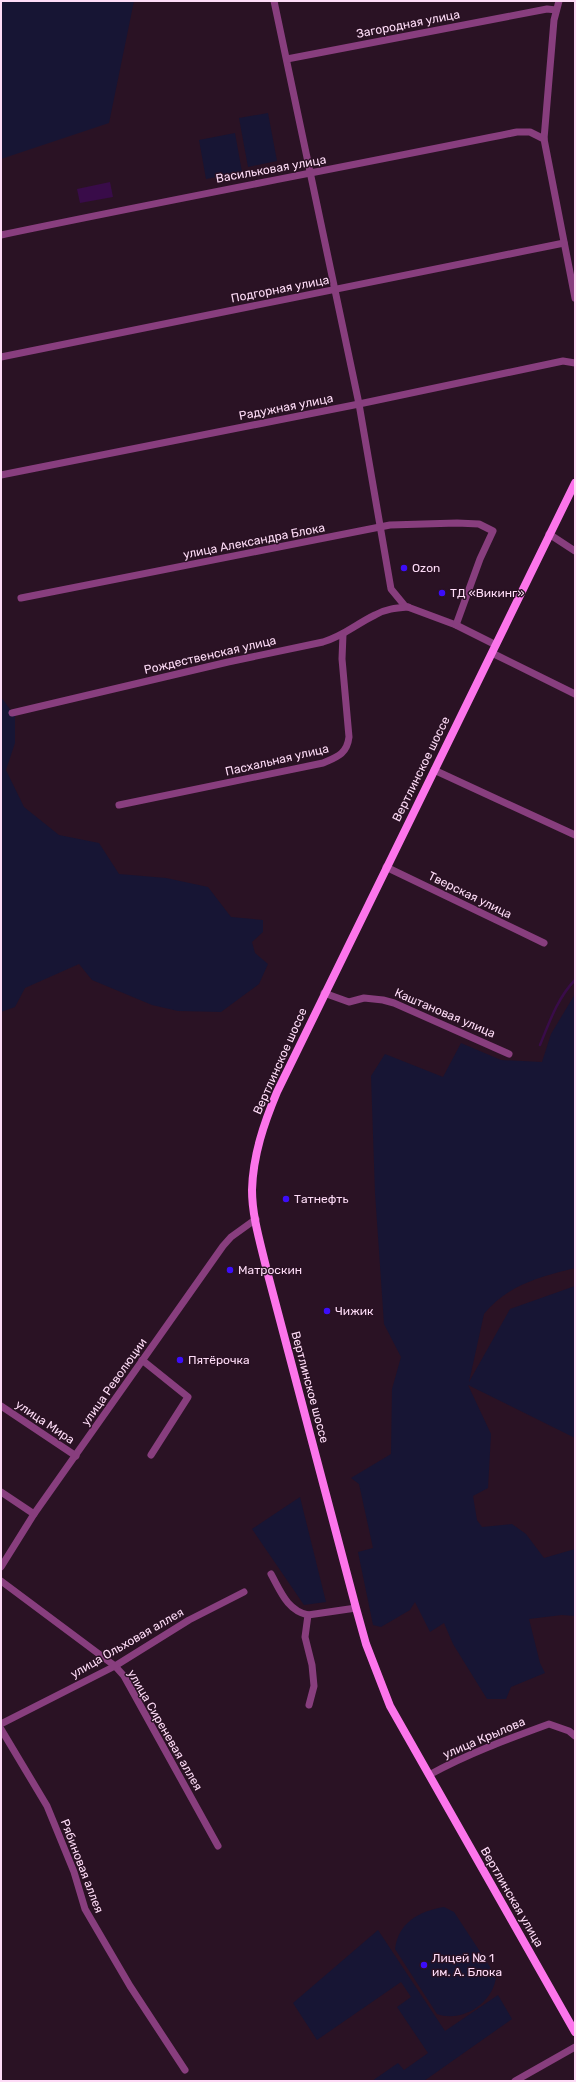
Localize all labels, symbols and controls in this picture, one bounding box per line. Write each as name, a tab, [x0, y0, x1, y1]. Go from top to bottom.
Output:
street label: Загородная улица	[355, 7, 461, 41]
street label: Васильковая улица	[215, 152, 327, 186]
street label: Подгорная улица	[230, 273, 330, 305]
street label: Радужная улица	[238, 391, 334, 423]
street label: улица Александра Блока	[182, 520, 326, 562]
place label: Ozon	[412, 561, 440, 575]
marker: Ozon	[399, 563, 409, 573]
place label: ТД «Викинг»	[450, 586, 525, 600]
marker: ТД «Викинг»	[437, 588, 447, 598]
street label: Рождественская улица	[143, 633, 277, 677]
street label: Вертлинское шоссе	[389, 714, 453, 824]
street label: Пасхальная улица	[224, 741, 330, 779]
street label: Тверская улица	[426, 869, 514, 921]
street label: Каштановая улица	[393, 985, 497, 1041]
street label: Вертлинское шоссе	[250, 1005, 310, 1116]
place label: Татнефть	[294, 1192, 349, 1206]
marker: Татнефть	[281, 1194, 291, 1204]
place label: Матроскин	[238, 1263, 302, 1277]
marker: Матроскин	[225, 1265, 235, 1275]
place label: Чижик	[335, 1304, 374, 1318]
marker: Чижик	[322, 1306, 332, 1316]
street label: Вертлинское шоссе	[288, 1330, 332, 1445]
street label: улица Революции	[78, 1335, 150, 1429]
place label: Пятёрочка	[188, 1353, 250, 1367]
marker: Пятёрочка	[175, 1355, 185, 1365]
street label: улица Мира	[13, 1397, 77, 1447]
street label: улица Ольховая аллея	[68, 1605, 186, 1681]
street label: улица Сиреневая аллея	[125, 1667, 205, 1793]
street label: улица Крылова	[441, 1714, 527, 1762]
street label: Рябиновая аллея	[58, 1817, 106, 1915]
street label: Вертлинская улица	[478, 1844, 546, 1950]
place label: Лицей № 1 им. А. Блока	[432, 1951, 502, 1979]
marker: Лицей № 1 им. А. Блока	[419, 1960, 429, 1970]

